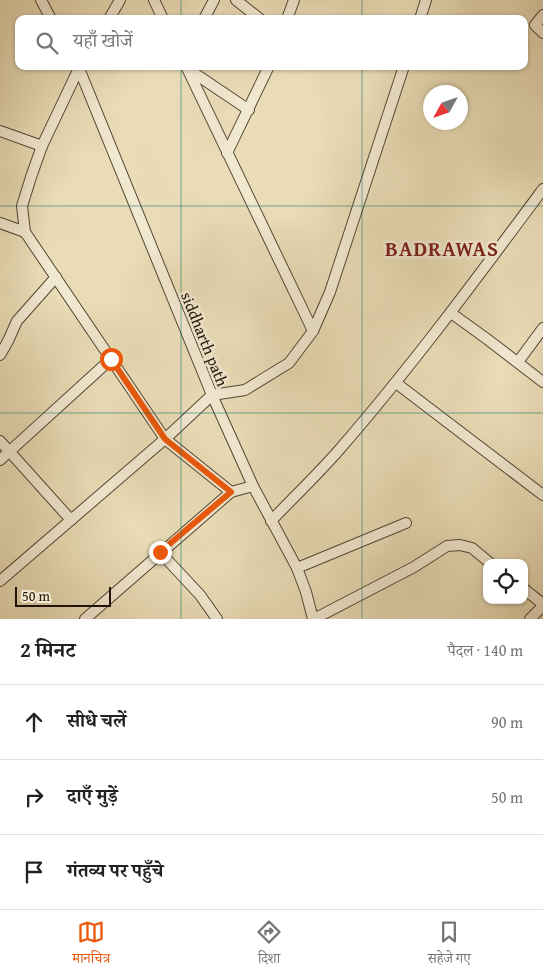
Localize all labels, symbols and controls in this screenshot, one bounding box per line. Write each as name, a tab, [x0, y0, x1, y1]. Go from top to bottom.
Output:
search box	[15, 15, 528, 70]
text: यहाँ खोजें	[73, 26, 133, 54]
icon: search	[33, 29, 61, 57]
north arrow	[423, 85, 468, 130]
district label: BADRAWAS	[385, 233, 499, 264]
street label: siddharth path	[175, 288, 235, 390]
route start	[100, 348, 123, 371]
route end	[149, 541, 172, 564]
map controls	[483, 559, 528, 604]
button: locate	[483, 559, 528, 604]
scale bar	[15, 584, 111, 607]
text: 50 m	[22, 586, 50, 606]
text: 2 मिनट	[20, 634, 75, 665]
text: पैदल · 140 m	[447, 638, 523, 662]
text: सीधे चलें	[67, 706, 126, 734]
icon: ahead	[20, 708, 48, 736]
text: 90 m	[491, 710, 523, 734]
text: दाएँ मुड़ें	[67, 781, 118, 809]
icon: right	[20, 783, 48, 811]
text: 50 m	[491, 785, 523, 809]
text: गंतव्य पर पहुँचे	[67, 856, 163, 884]
icon: arrive	[20, 858, 48, 886]
tab: मानचित्र	[72, 918, 110, 972]
tab: दिशा	[255, 918, 283, 972]
tab: सहेजे गए	[428, 918, 471, 972]

